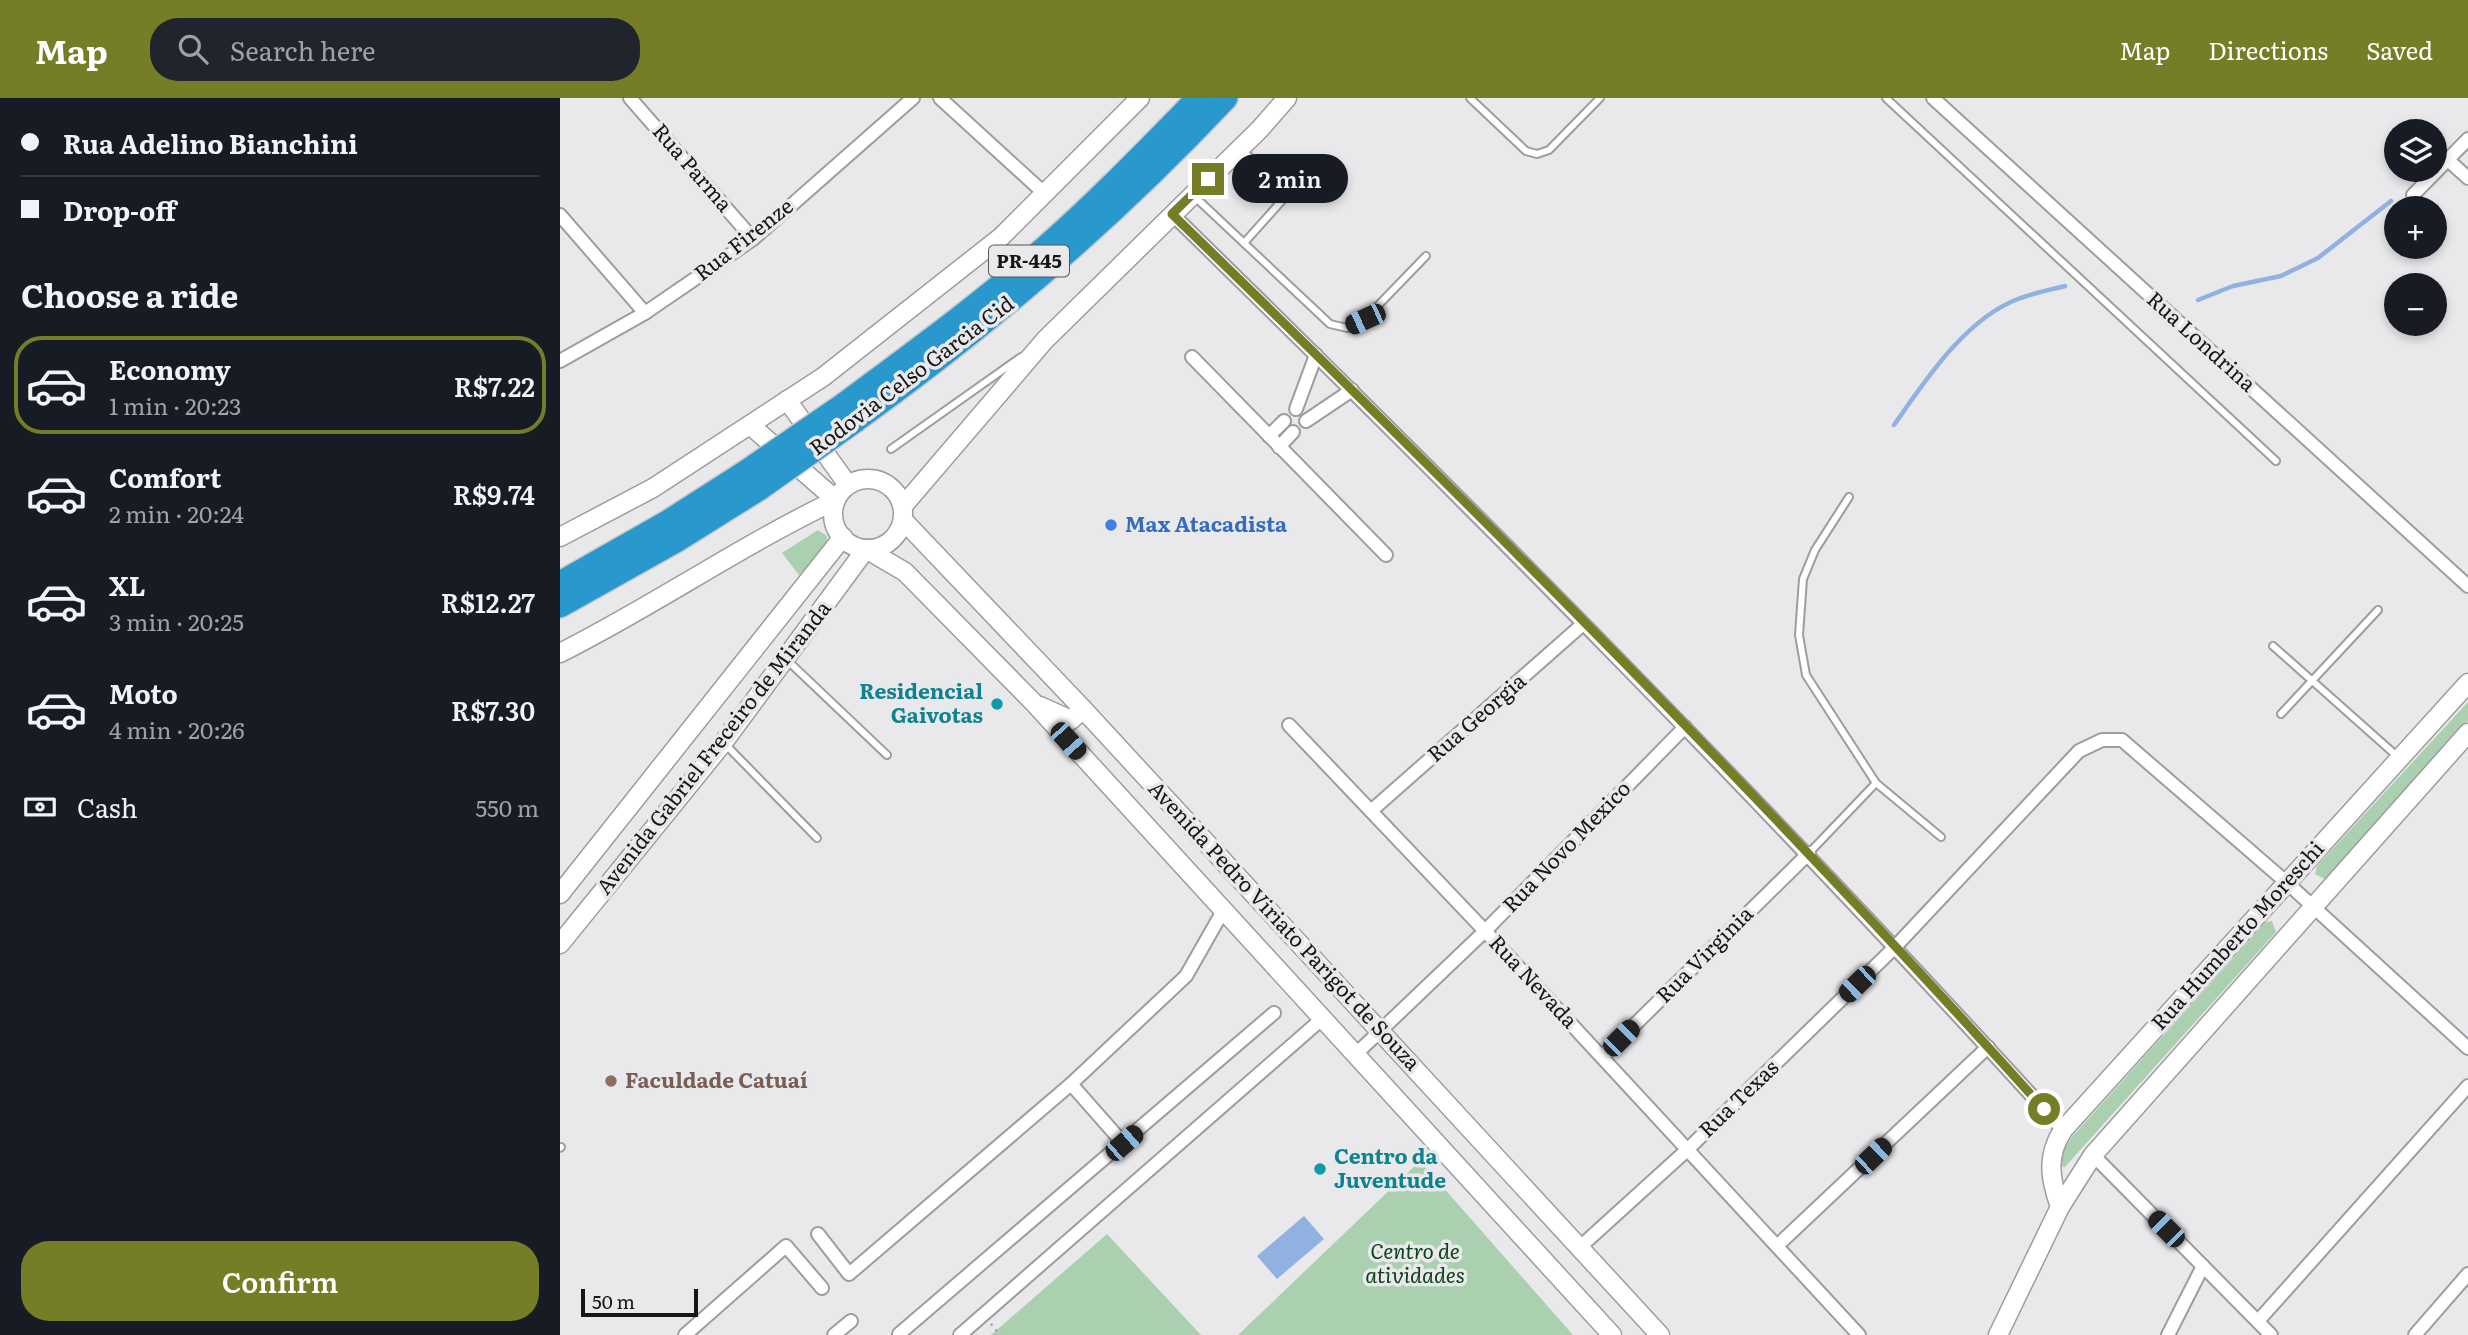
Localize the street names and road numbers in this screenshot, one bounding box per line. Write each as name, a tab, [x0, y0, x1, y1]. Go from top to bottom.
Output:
street label: Rua Parma	[647, 115, 742, 218]
street label: Rua Firenze	[686, 189, 799, 287]
road number: PR-445	[989, 246, 1069, 276]
street label: Rua Londrina	[2141, 283, 2265, 398]
street label: Rodovia Celso Garcia Cid	[802, 287, 1019, 461]
street label: Avenida Gabriel Freceiro de Miranda	[587, 592, 837, 900]
street label: Rua Georgia	[1419, 664, 1532, 768]
street label: Avenida Pedro Viriato Parigot de Souza	[1143, 772, 1429, 1077]
street label: Rua Novo Mexico	[1494, 772, 1636, 918]
street label: Rua Humberto Moreschi	[2143, 833, 2330, 1036]
street label: Rua Virginia	[1648, 897, 1759, 1009]
street label: Rua Nevada	[1483, 927, 1587, 1034]
street label: Rua Texas	[1690, 1051, 1784, 1143]

